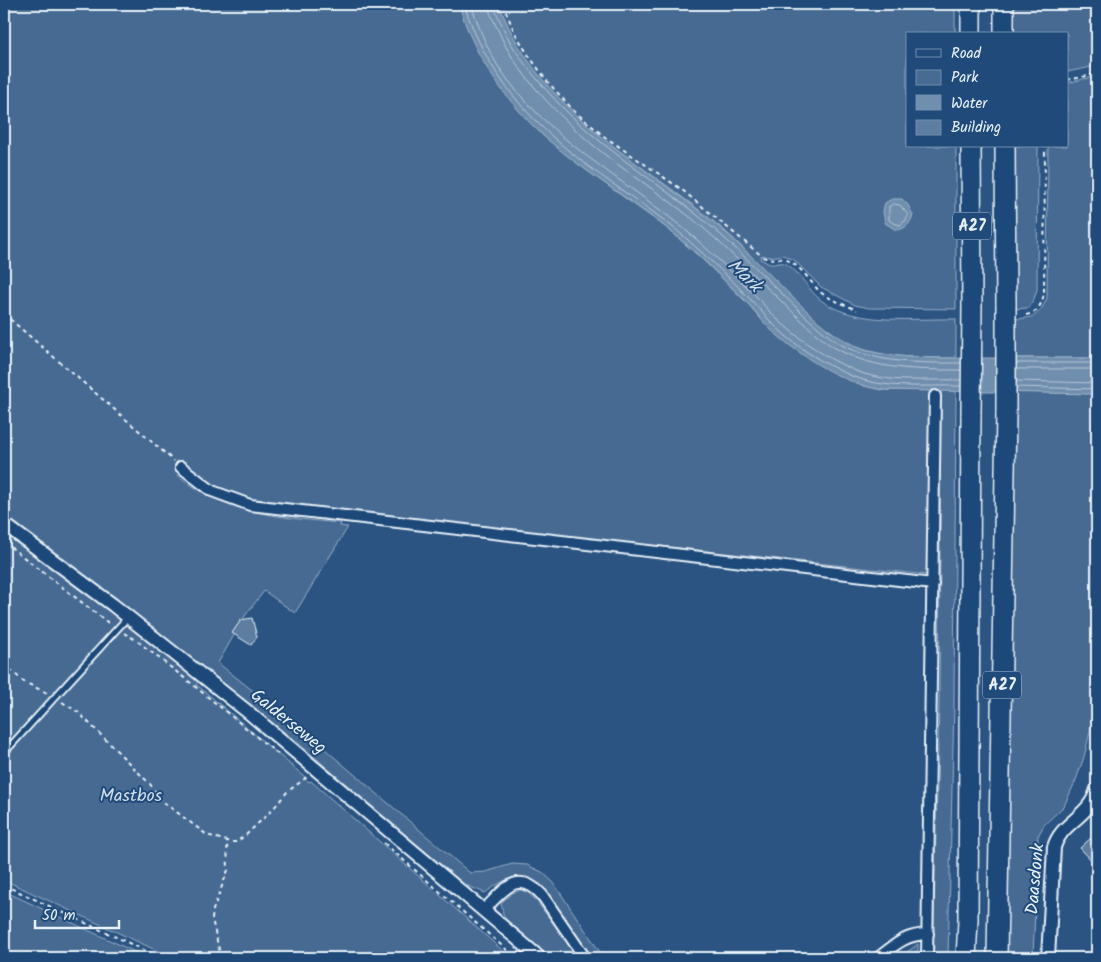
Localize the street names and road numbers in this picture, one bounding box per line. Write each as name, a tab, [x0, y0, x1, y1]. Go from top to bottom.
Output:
road number: A27	[953, 212, 991, 240]
road number: A27	[983, 672, 1021, 698]
street label: Galderseweg	[243, 682, 333, 762]
street label: Daasdonk	[1018, 842, 1054, 916]

